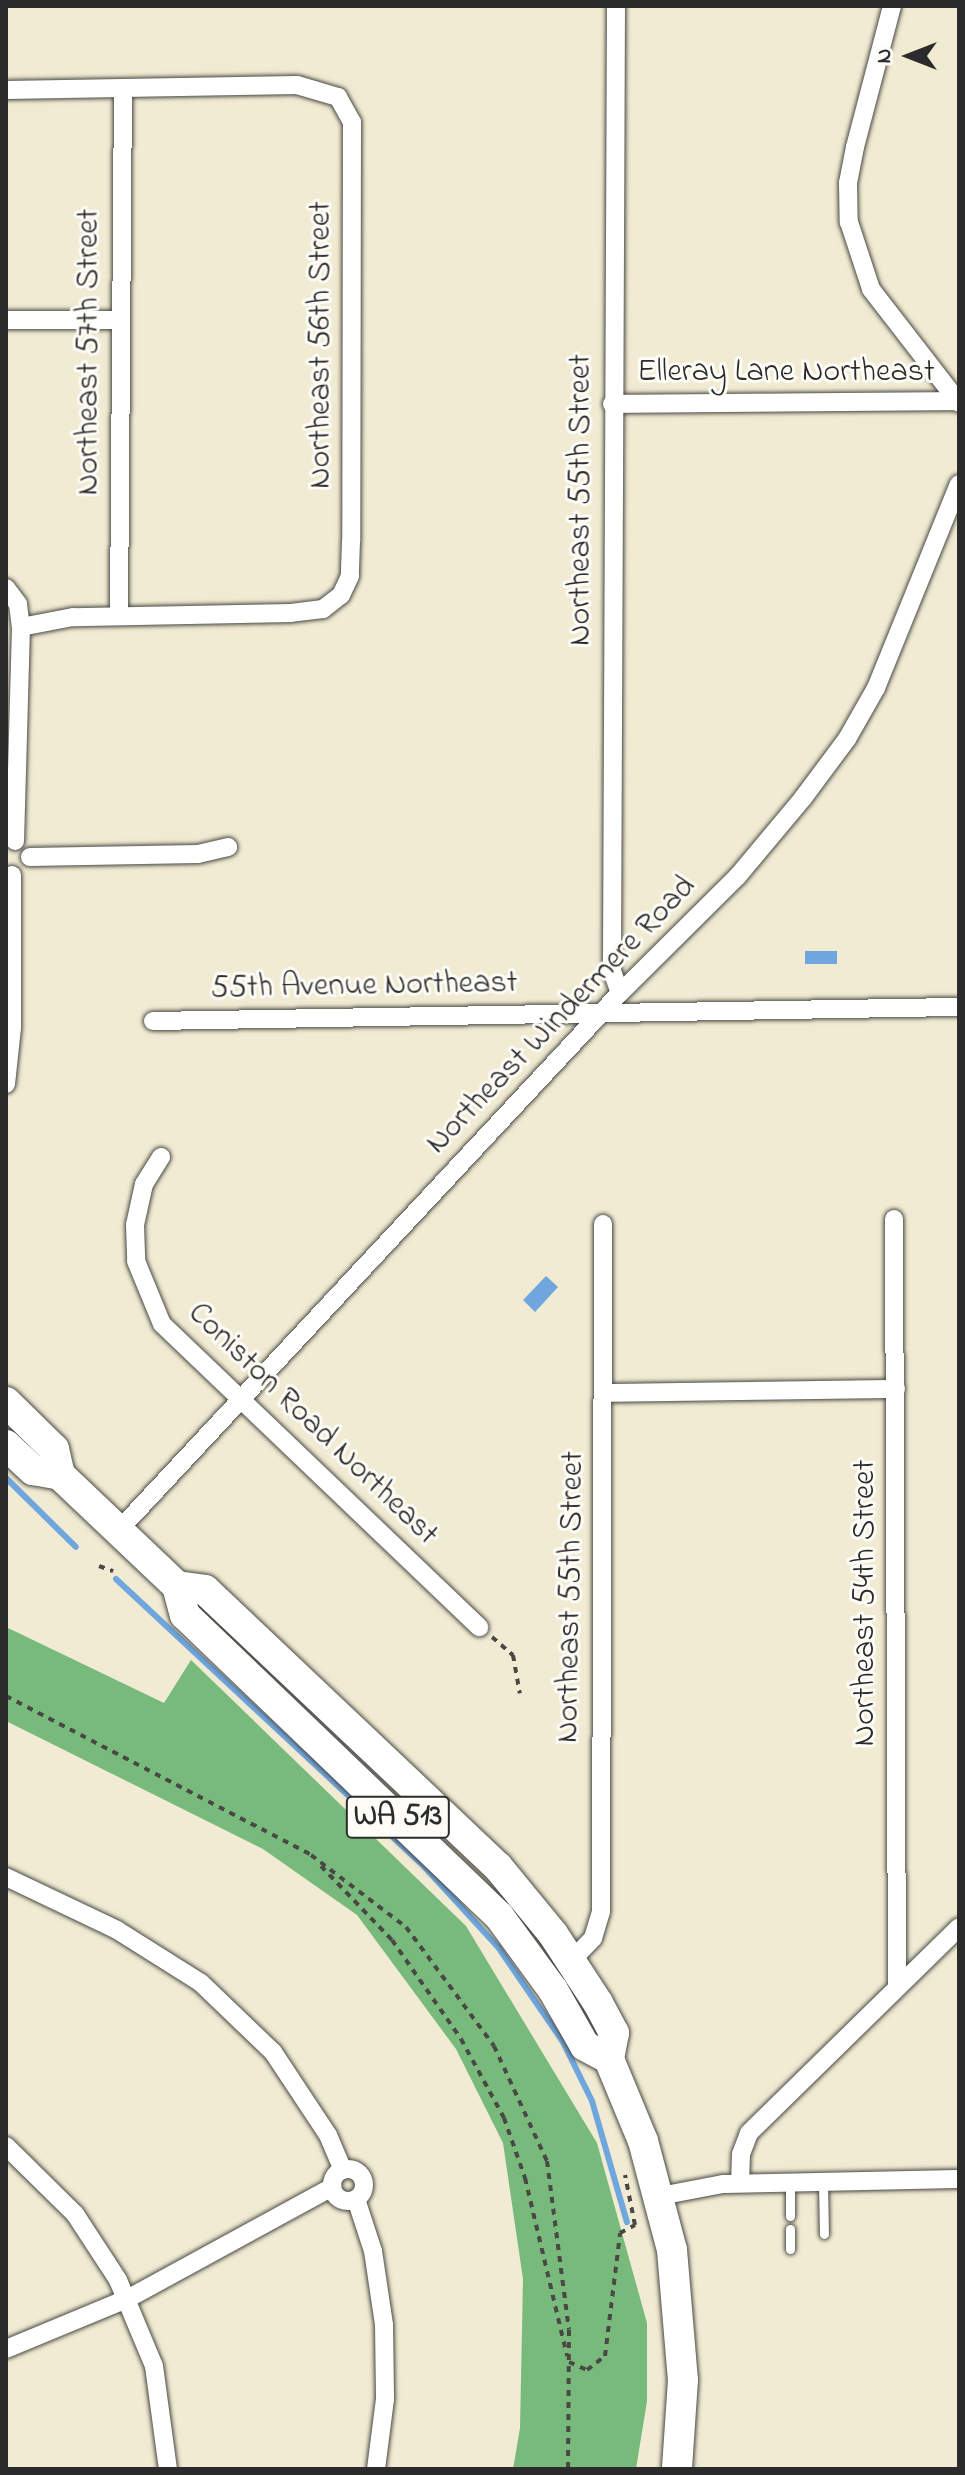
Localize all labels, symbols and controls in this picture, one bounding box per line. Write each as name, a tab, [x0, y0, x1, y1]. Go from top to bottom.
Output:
north arrow	[869, 16, 949, 96]
text: N	[869, 49, 901, 63]
street label: Northeast 56th Street	[303, 201, 341, 489]
street label: Northeast 57th Street	[71, 209, 109, 495]
street label: Northeast 55th Street	[563, 354, 601, 646]
street label: Elleray Lane Northeast	[637, 354, 935, 392]
street label: Northeast Windermere Road	[419, 869, 705, 1163]
street label: 55th Avenue Northeast	[210, 965, 518, 1009]
street label: Coniston Road Northeast	[179, 1295, 445, 1555]
street label: Northeast 55th Street	[550, 1451, 594, 1743]
street label: Northeast 54th Street	[847, 1460, 885, 1746]
road number: WA 513	[344, 1791, 452, 1843]

